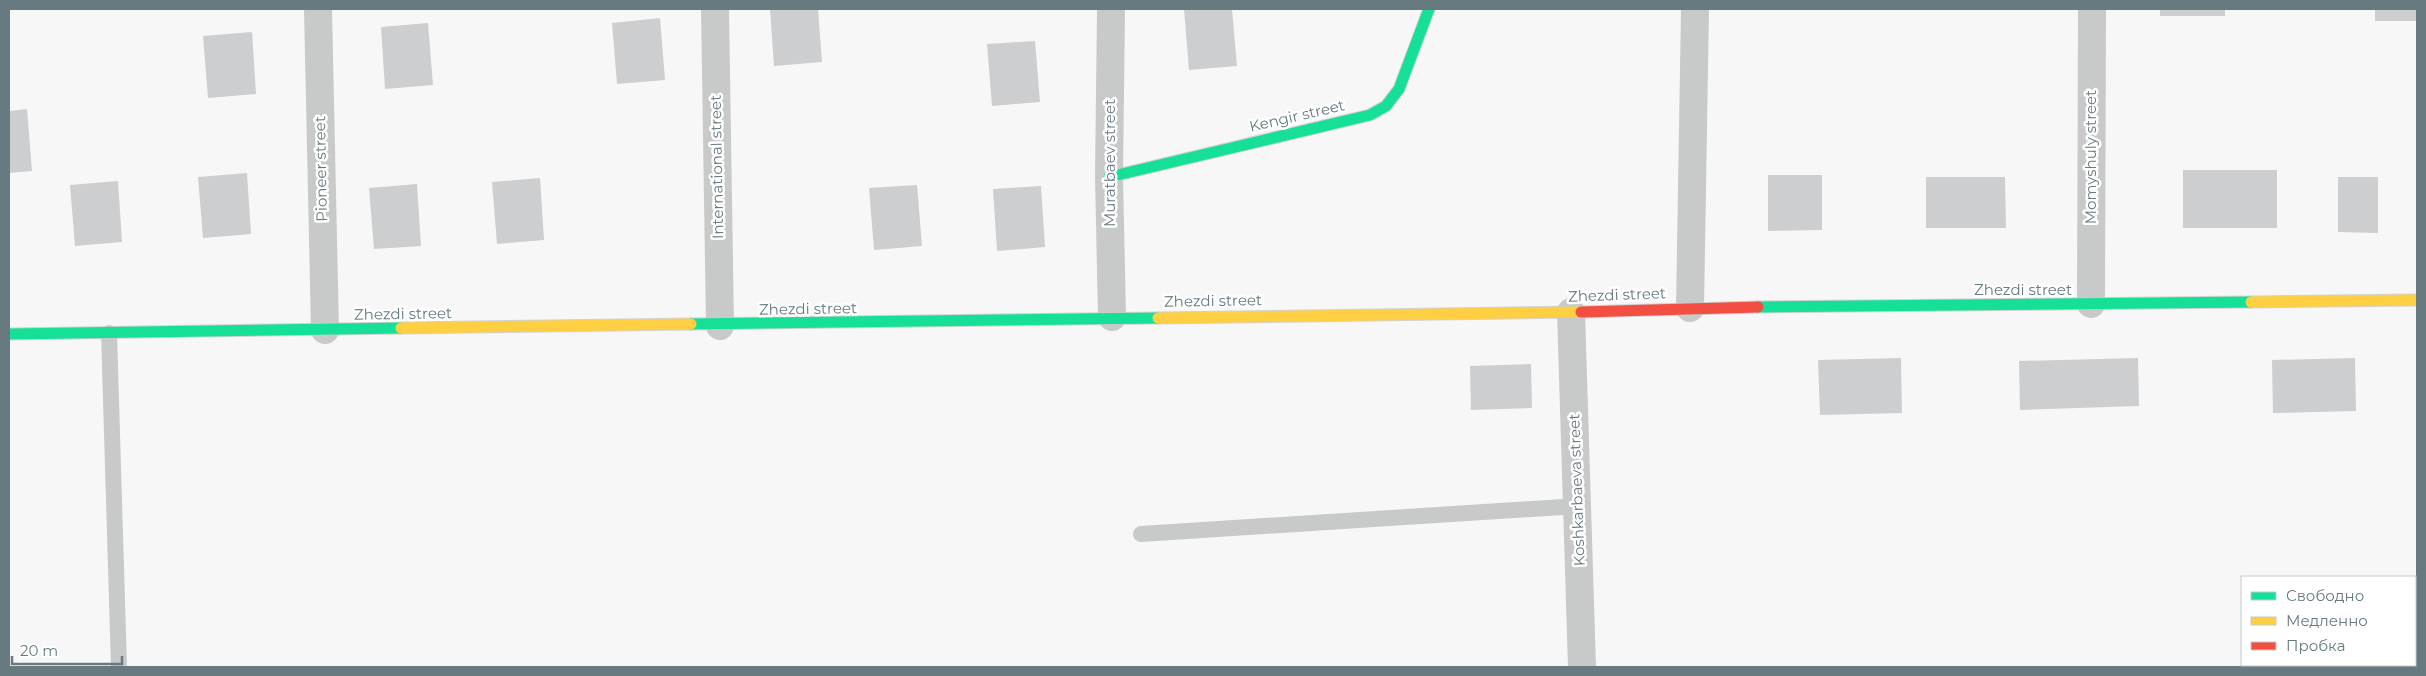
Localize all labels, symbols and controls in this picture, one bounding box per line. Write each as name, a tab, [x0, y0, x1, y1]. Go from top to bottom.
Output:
street label: Momyshuly street	[2081, 90, 2100, 224]
street label: International street	[706, 95, 727, 239]
street label: Kengir street	[1247, 95, 1346, 136]
street label: Muratbaev street	[1100, 99, 1119, 227]
street label: Pioneer street	[310, 116, 331, 222]
street label: Zhezdi street	[1974, 280, 2072, 299]
street label: Zhezdi street	[1568, 283, 1666, 306]
street label: Zhezdi street	[1164, 290, 1262, 311]
street label: Zhezdi street	[759, 298, 857, 319]
street label: Zhezdi street	[354, 303, 452, 324]
street label: Koshkarbaeva street	[1564, 413, 1589, 567]
legend	[2241, 576, 2416, 666]
text: Свободно	[2286, 586, 2364, 605]
text: Медленно	[2286, 611, 2368, 630]
scale bar	[12, 634, 122, 666]
text: Пробка	[2286, 636, 2345, 655]
text: 20 m	[20, 641, 58, 660]

